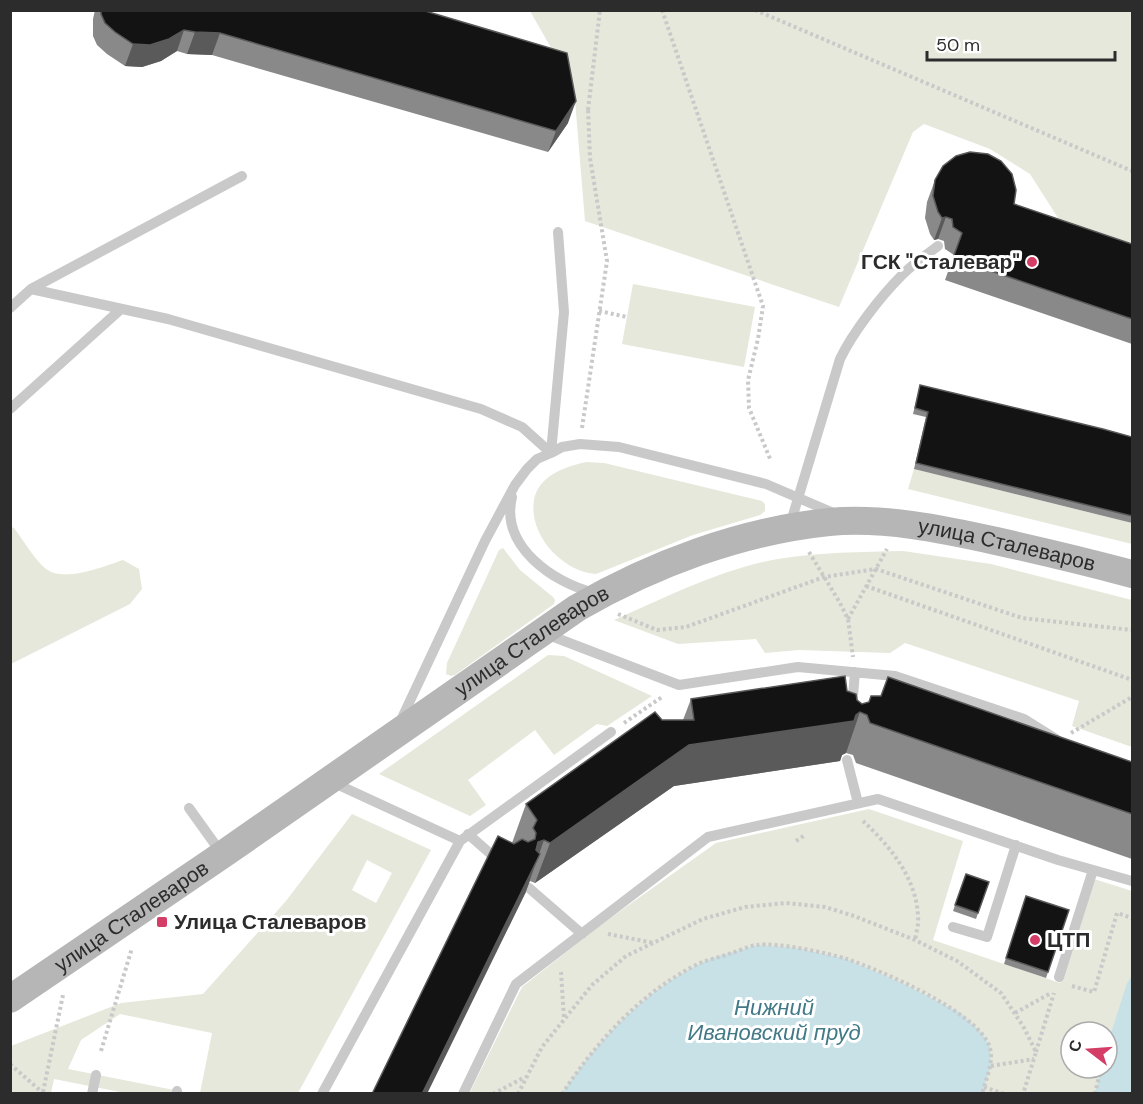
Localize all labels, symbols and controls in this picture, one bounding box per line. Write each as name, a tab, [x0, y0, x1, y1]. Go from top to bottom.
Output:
scale bar	[927, 24, 1114, 62]
text: 50 m	[936, 33, 980, 57]
place label: ГСК "Сталевар"	[861, 248, 1020, 276]
marker: ГСК "Сталевар"	[1025, 255, 1039, 269]
street label: улица Сталеваров	[916, 512, 1098, 578]
street label: улица Сталеваров	[449, 579, 614, 703]
street label: улица Сталеваров	[49, 854, 214, 979]
place label: Улица Сталеваров	[174, 908, 367, 936]
marker: Улица Сталеваров	[155, 915, 169, 929]
place label: ЦТП	[1047, 926, 1090, 954]
marker: ЦТП	[1028, 933, 1042, 947]
water label: Нижний Ивановский пруд	[687, 993, 861, 1047]
north arrow	[1059, 1020, 1119, 1080]
text: С	[1063, 1037, 1087, 1054]

